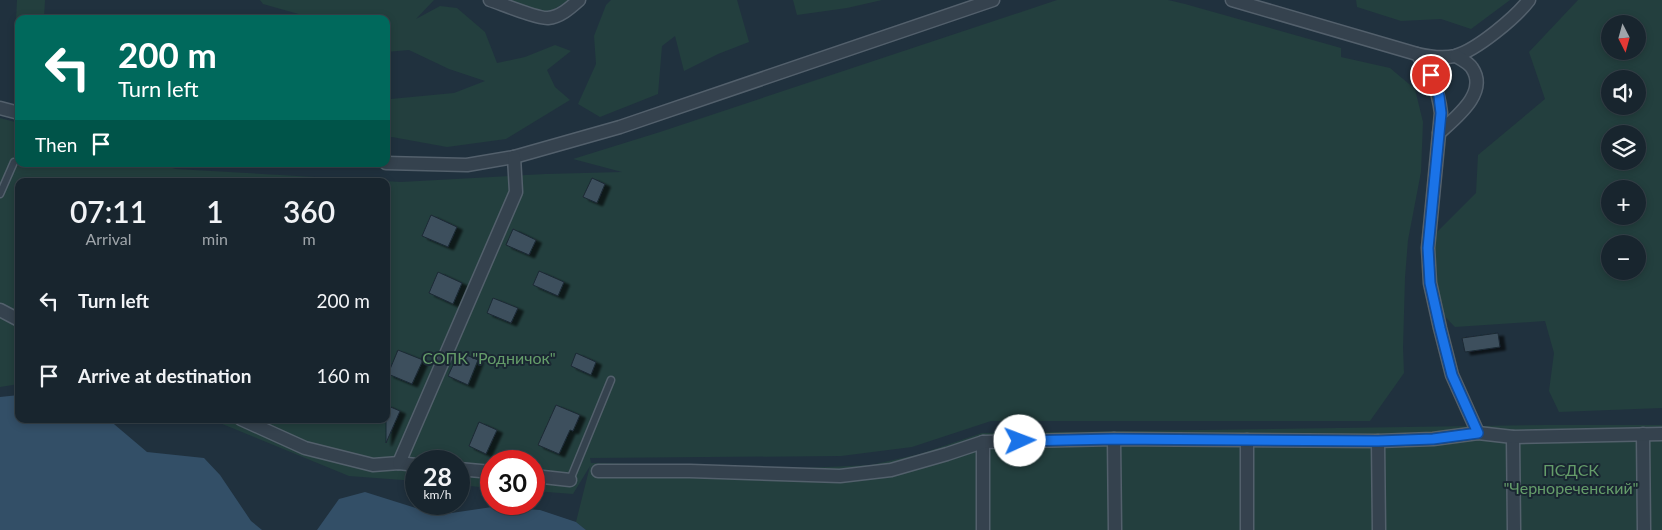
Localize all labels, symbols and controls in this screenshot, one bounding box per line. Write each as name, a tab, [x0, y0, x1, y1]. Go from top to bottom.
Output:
north arrow	[1601, 15, 1646, 60]
map controls	[1601, 15, 1646, 280]
text: 200 m	[118, 33, 217, 75]
icon: left	[35, 35, 100, 100]
pin	[1410, 54, 1452, 96]
icon: arrive	[1417, 61, 1445, 89]
button: sound	[1601, 70, 1646, 115]
text: Turn left	[118, 75, 199, 102]
button: layers	[1601, 125, 1646, 170]
icon: arrive	[87, 130, 115, 158]
text: Then	[35, 133, 77, 156]
button: +	[1601, 180, 1646, 225]
text: 07:11	[70, 193, 147, 229]
text: 1	[206, 193, 224, 229]
text: 360	[283, 193, 335, 229]
text: Arrival	[85, 229, 132, 248]
text: min	[202, 229, 228, 248]
text: m	[302, 229, 316, 248]
button: −	[1601, 235, 1646, 280]
icon: left	[35, 287, 63, 315]
text: Turn left	[78, 289, 149, 312]
text: 200 m	[316, 289, 370, 312]
park label: СОПК "Родничок"	[422, 348, 556, 367]
icon: arrive	[35, 362, 63, 390]
text: Arrive at destination	[78, 364, 251, 387]
text: 160 m	[316, 364, 370, 387]
position arrow	[993, 414, 1045, 466]
speed limit sign: 30	[480, 450, 545, 515]
park label: ПСДСК "Чернореченский"	[1503, 460, 1639, 497]
text: 28	[423, 461, 452, 491]
text: km/h	[423, 487, 452, 502]

